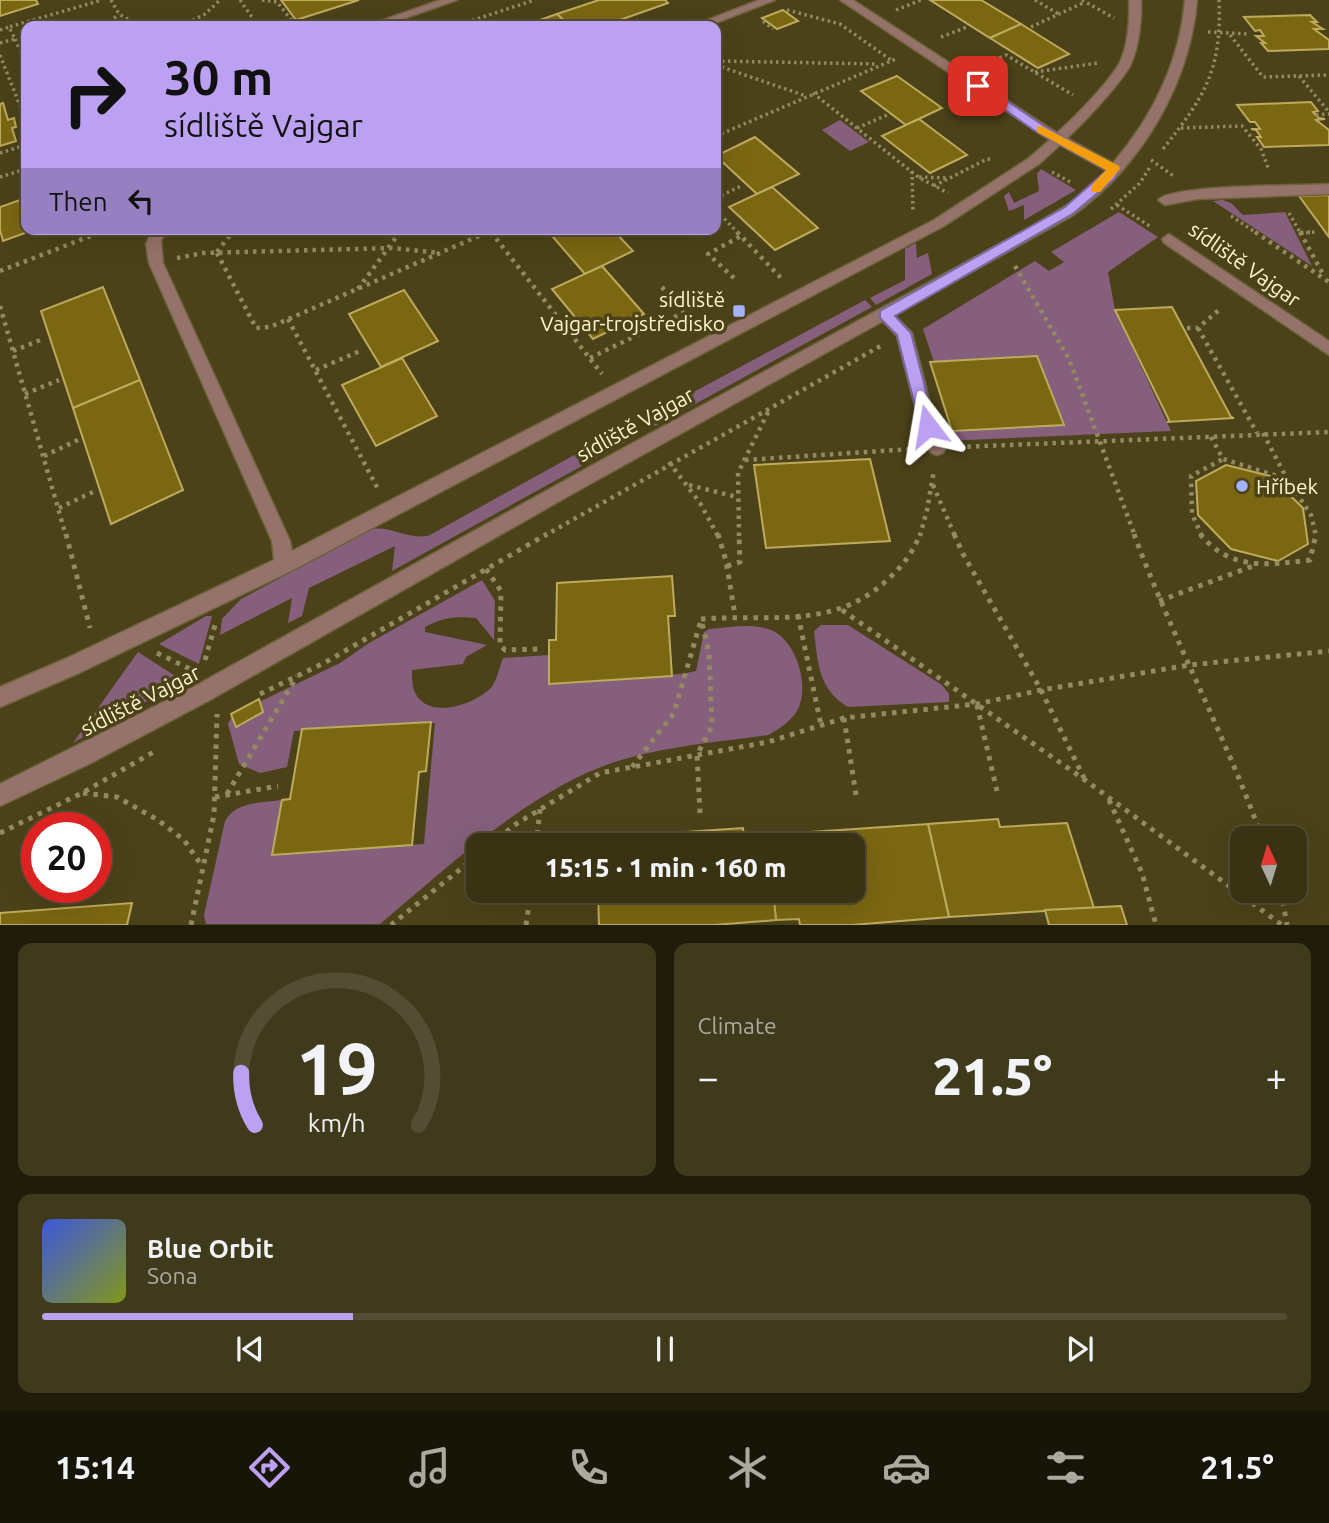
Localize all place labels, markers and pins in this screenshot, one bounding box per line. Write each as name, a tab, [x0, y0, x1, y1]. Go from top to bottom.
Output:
pin	[948, 56, 1008, 116]
place label: sídliště Vajgar-trojstředisko	[540, 287, 725, 335]
marker: sídliště Vajgar-trojstředisko	[731, 303, 747, 319]
place label: Hříbek	[1256, 474, 1319, 498]
marker: Hříbek	[1234, 478, 1250, 494]

